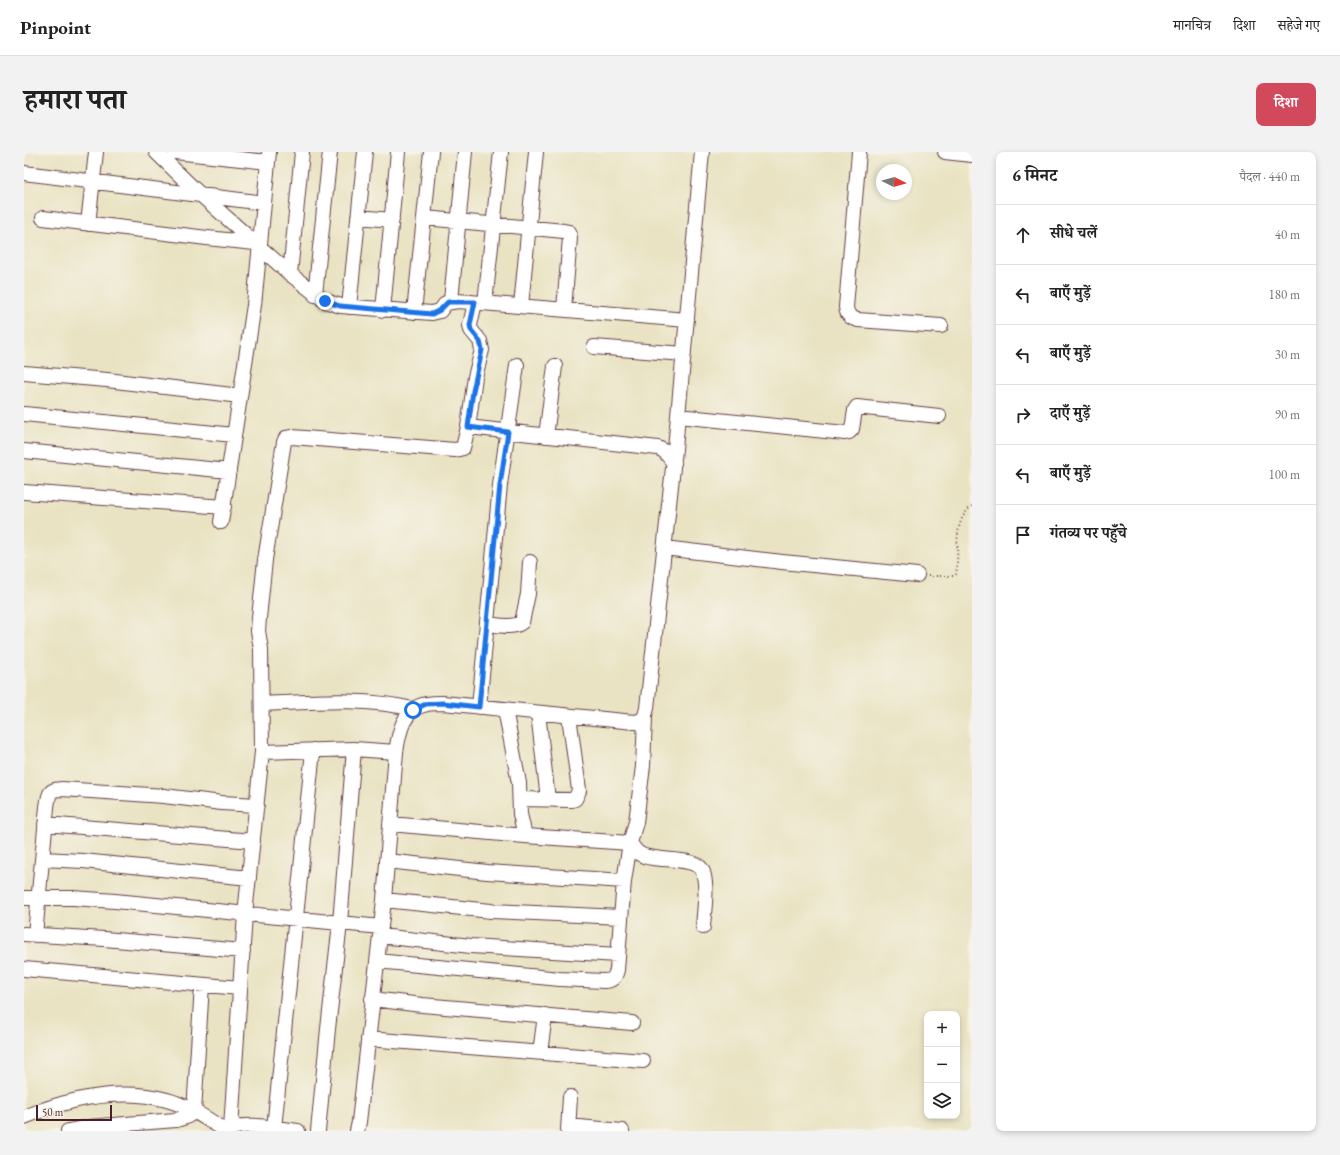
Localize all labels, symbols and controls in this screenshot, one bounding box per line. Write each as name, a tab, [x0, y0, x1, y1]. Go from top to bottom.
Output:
text: Pinpoint	[20, 15, 91, 40]
text: मानचित्र	[1173, 16, 1211, 34]
text: दिशा	[1233, 16, 1255, 34]
text: सहेजे गए	[1277, 16, 1320, 34]
text: हमारा पता	[24, 81, 126, 117]
button: दिशा	[1256, 83, 1316, 126]
north arrow	[876, 164, 912, 200]
text: 6 मिनट	[1012, 164, 1057, 186]
text: पैदल · 440 m	[1240, 168, 1300, 185]
text: सीधे चलें	[1050, 223, 1097, 242]
icon: ahead	[1012, 224, 1034, 246]
text: 40 m	[1275, 226, 1300, 243]
text: बाएँ मुड़ें	[1050, 283, 1091, 302]
icon: left	[1012, 284, 1034, 306]
text: 180 m	[1269, 286, 1300, 303]
route end	[316, 292, 334, 310]
text: बाएँ मुड़ें	[1050, 343, 1091, 362]
icon: left	[1012, 344, 1034, 366]
text: 30 m	[1275, 346, 1300, 363]
text: दाएँ मुड़ें	[1050, 403, 1090, 422]
icon: right	[1012, 404, 1034, 426]
text: 90 m	[1275, 406, 1300, 423]
text: बाएँ मुड़ें	[1050, 463, 1091, 482]
icon: left	[1012, 464, 1034, 486]
text: 100 m	[1269, 466, 1300, 483]
text: गंतव्य पर पहुँचे	[1050, 523, 1127, 542]
icon: arrive	[1012, 524, 1034, 546]
route start	[404, 701, 422, 719]
map controls	[924, 1011, 960, 1119]
button: +	[924, 1011, 960, 1047]
button: −	[924, 1047, 960, 1083]
button: layers	[924, 1083, 960, 1119]
scale bar	[36, 1103, 112, 1122]
text: 50 m	[42, 1105, 63, 1119]

